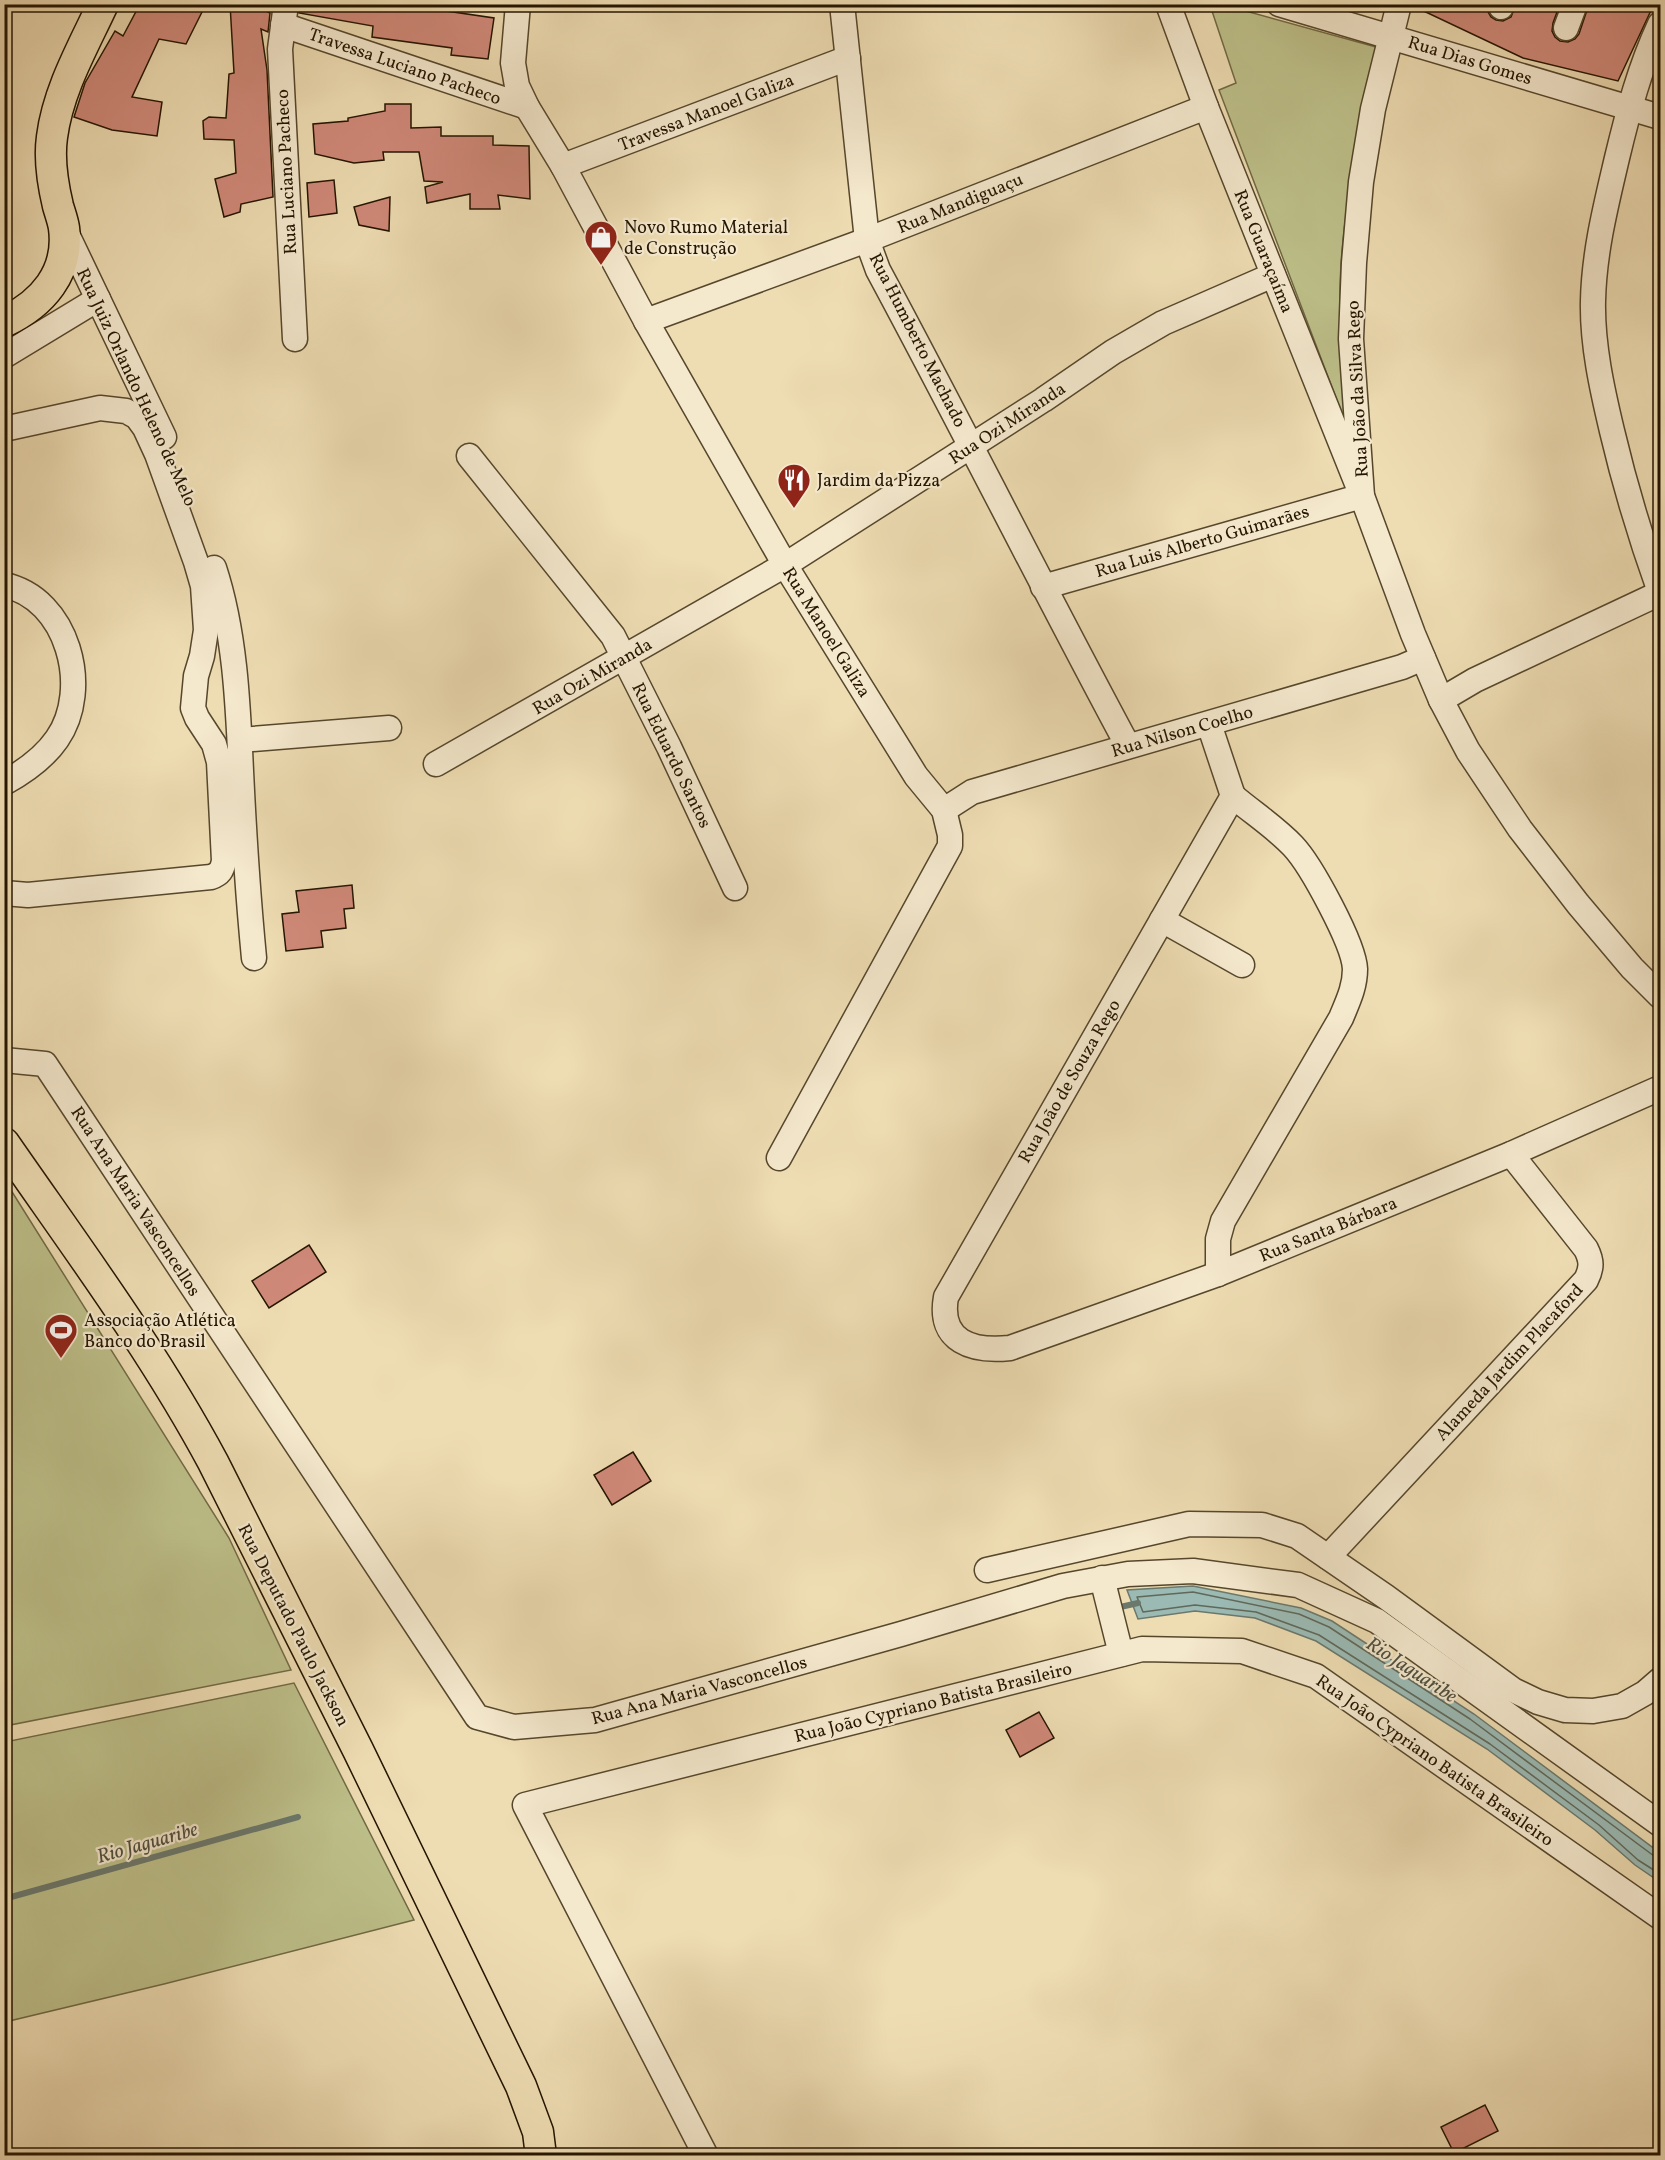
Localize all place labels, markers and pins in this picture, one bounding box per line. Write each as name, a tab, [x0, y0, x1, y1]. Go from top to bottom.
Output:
place label: Novo Rumo Material de Construção	[624, 216, 788, 262]
shop icon: Novo Rumo Material de Construção	[583, 219, 619, 266]
restaurant icon: Jardim da Pizza	[776, 462, 812, 509]
place label: Jardim da Pizza	[817, 469, 940, 494]
place label: Associação Atlética Banco do Brasil	[84, 1309, 236, 1355]
sports icon: Associação Atlética Banco do Brasil	[43, 1312, 79, 1359]

